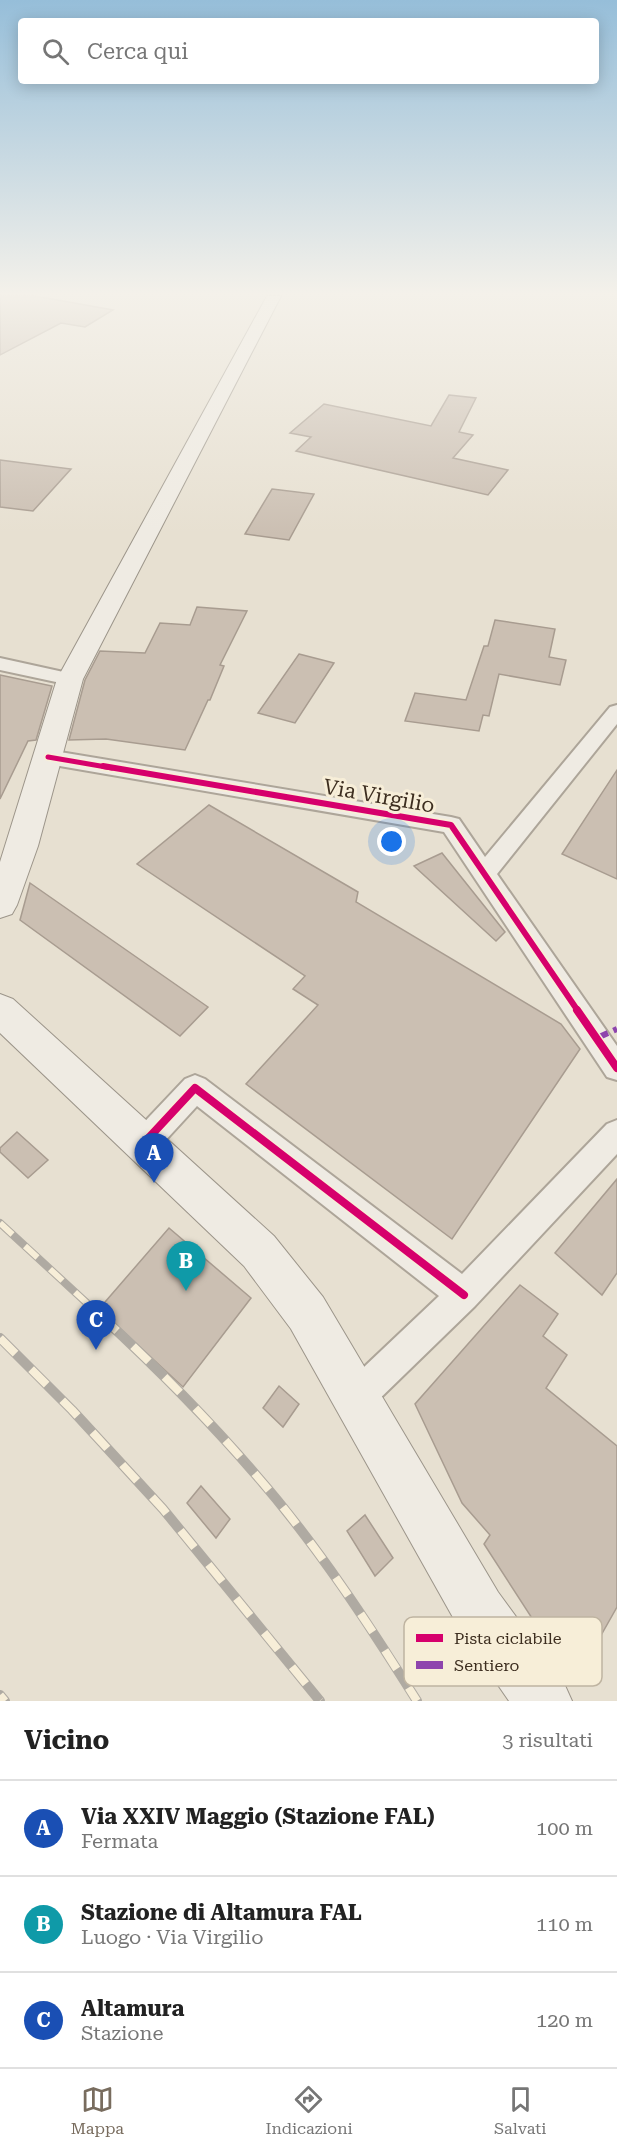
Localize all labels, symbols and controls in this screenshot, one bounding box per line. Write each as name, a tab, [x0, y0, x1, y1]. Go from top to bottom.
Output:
search box	[18, 18, 599, 84]
icon: search	[39, 35, 72, 68]
text: Cerca qui	[87, 39, 188, 64]
street label: Via Virgilio	[322, 774, 436, 818]
your location	[377, 827, 406, 856]
pin: A	[134, 1134, 174, 1183]
pin: B	[166, 1242, 206, 1291]
pin: C	[76, 1300, 116, 1350]
legend	[404, 1617, 602, 1686]
text: Pista ciclabile	[454, 1629, 562, 1648]
text: Sentiero	[454, 1656, 520, 1675]
text: Vicino	[24, 1725, 109, 1755]
text: 3 risultati	[502, 1728, 593, 1752]
text: Via XXIV Maggio (Stazione FAL)	[81, 1804, 435, 1829]
text: A	[36, 1816, 51, 1840]
text: 100 m	[536, 1816, 593, 1840]
text: Fermata	[81, 1829, 158, 1853]
text: Stazione di Altamura FAL	[81, 1900, 362, 1925]
text: B	[36, 1912, 51, 1936]
text: 110 m	[536, 1912, 593, 1936]
text: Luogo · Via Virgilio	[81, 1925, 263, 1949]
text: Altamura	[81, 1996, 184, 2021]
text: C	[37, 2008, 51, 2032]
text: 120 m	[536, 2008, 593, 2032]
text: Stazione	[81, 2021, 164, 2045]
tab: Mappa	[71, 2083, 124, 2138]
tab: Indicazioni	[265, 2083, 353, 2138]
tab: Salvati	[494, 2083, 546, 2138]

